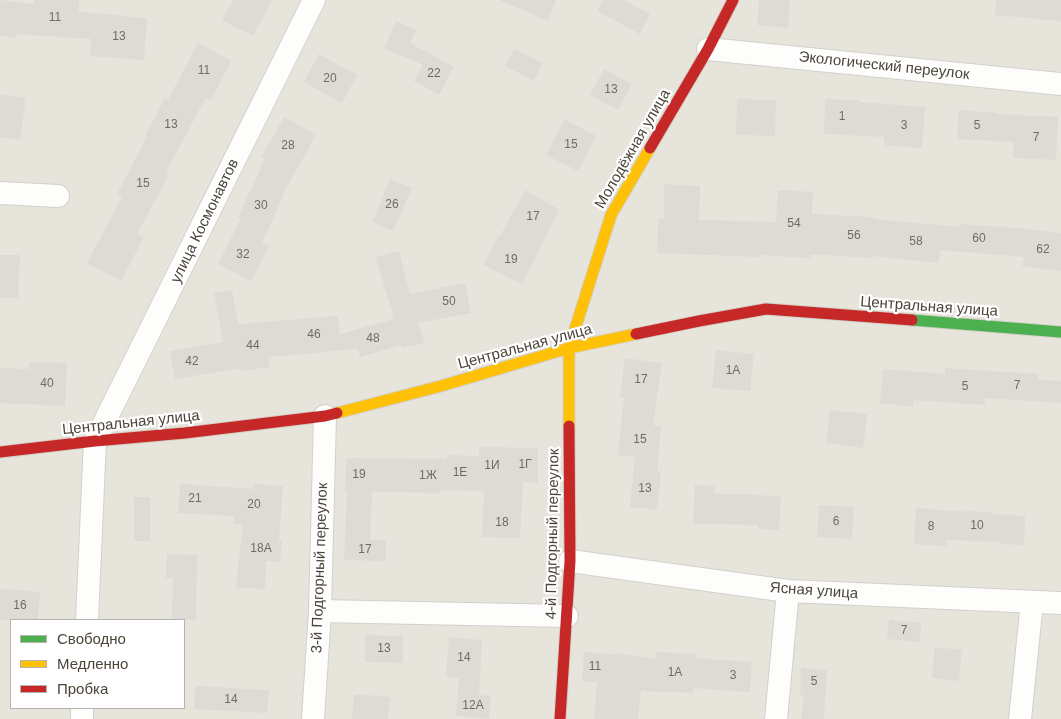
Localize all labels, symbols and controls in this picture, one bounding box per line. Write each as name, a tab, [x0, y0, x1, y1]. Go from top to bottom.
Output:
house number: 11	[49, 11, 61, 25]
house number: 13	[112, 30, 126, 44]
street label: Экологический переулок	[798, 48, 970, 84]
house number: 11	[198, 64, 210, 78]
house number: 22	[427, 67, 441, 81]
house number: 20	[323, 72, 337, 86]
house number: 13	[604, 83, 618, 97]
street label: Молодёжная улица	[591, 86, 675, 212]
house number: 1	[839, 110, 845, 124]
house number: 13	[164, 118, 178, 132]
house number: 3	[901, 119, 907, 133]
house number: 5	[974, 119, 980, 133]
house number: 7	[1033, 131, 1039, 145]
house number: 15	[564, 138, 578, 152]
house number: 28	[281, 139, 295, 153]
street label: улица Космонавтов	[167, 156, 243, 286]
house number: 15	[136, 177, 150, 191]
house number: 26	[385, 198, 399, 212]
house number: 30	[254, 199, 268, 213]
house number: 17	[526, 210, 540, 224]
house number: 54	[787, 217, 801, 231]
house number: 56	[847, 229, 861, 243]
house number: 60	[972, 232, 986, 246]
house number: 58	[909, 235, 923, 249]
house number: 62	[1036, 243, 1050, 257]
house number: 32	[236, 248, 250, 262]
house number: 19	[504, 253, 518, 267]
street label: Центральная улица	[860, 293, 998, 321]
house number: 50	[442, 295, 456, 309]
street label: Центральная улица	[456, 320, 594, 374]
house number: 46	[307, 328, 321, 342]
house number: 48	[366, 332, 380, 346]
house number: 44	[246, 339, 260, 353]
house number: 42	[185, 355, 199, 369]
house number: 1А	[726, 364, 740, 378]
house number: 17	[634, 373, 648, 387]
house number: 40	[40, 377, 54, 391]
house number: 7	[1014, 379, 1020, 393]
house number: 5	[962, 380, 968, 394]
street label: Центральная улица	[61, 407, 201, 439]
house number: 15	[633, 433, 647, 447]
street label: 4-й Подгорный переулок	[543, 448, 563, 620]
house number: 1Г	[518, 458, 532, 472]
house number: 1И	[484, 459, 500, 473]
house number: 1Е	[453, 466, 467, 480]
house number: 19	[352, 468, 366, 482]
house number: 1Ж	[419, 469, 437, 483]
street label: 3-й Подгорный переулок	[308, 482, 332, 654]
house number: 13	[638, 482, 652, 496]
house number: 21	[188, 492, 202, 506]
house number: 20	[247, 498, 261, 512]
house number: 6	[833, 515, 839, 529]
house number: 18	[495, 516, 509, 530]
house number: 10	[970, 519, 984, 533]
house number: 8	[928, 520, 934, 534]
house number: 18А	[250, 542, 272, 556]
house number: 17	[358, 543, 372, 557]
street label: Ясная улица	[769, 579, 859, 603]
house number: 16	[13, 599, 27, 613]
legend	[10, 619, 185, 709]
house number: 7	[901, 624, 907, 638]
text: Свободно	[57, 630, 126, 647]
house number: 13	[377, 642, 391, 656]
house number: 14	[457, 651, 471, 665]
text: Медленно	[57, 655, 128, 672]
house number: 11	[589, 660, 601, 674]
house number: 1А	[668, 666, 682, 680]
house number: 3	[730, 669, 736, 683]
house number: 5	[811, 675, 817, 689]
text: Пробка	[57, 680, 108, 697]
house number: 14	[224, 693, 238, 707]
house number: 12А	[462, 699, 484, 713]

